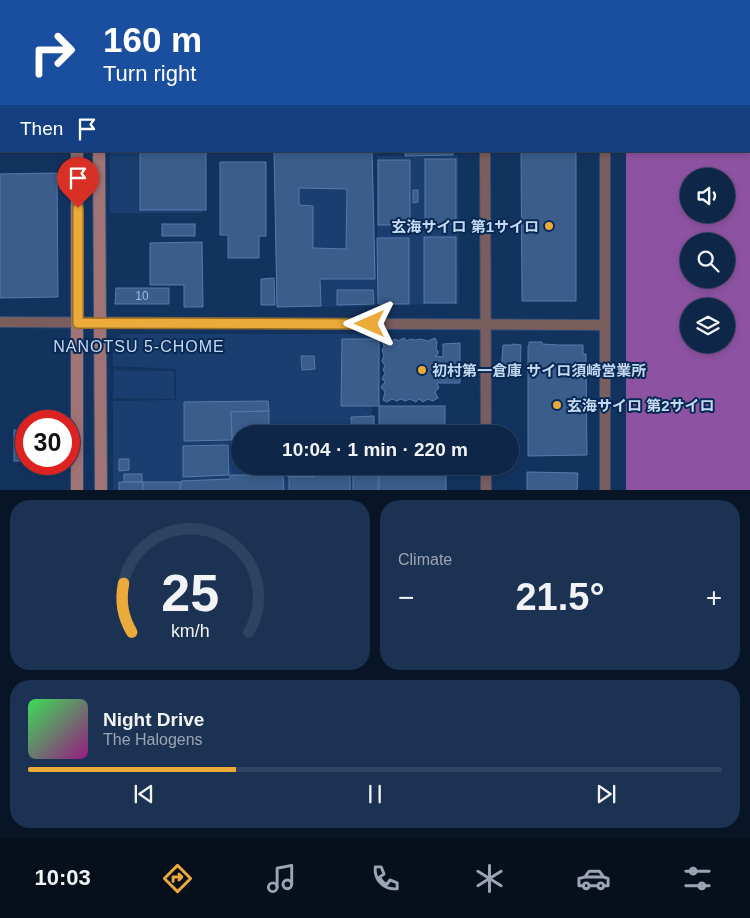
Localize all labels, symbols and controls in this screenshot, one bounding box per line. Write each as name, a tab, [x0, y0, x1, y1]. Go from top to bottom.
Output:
icon: right	[20, 20, 85, 85]
text: 160 m	[103, 20, 202, 59]
text: Turn right	[103, 61, 196, 86]
icon: arrive	[73, 115, 101, 143]
text: Then	[20, 118, 63, 139]
pin	[57, 157, 99, 208]
icon: arrive	[64, 164, 92, 192]
map controls	[680, 168, 735, 353]
button: sound	[680, 168, 735, 223]
place label: 玄海サイロ 第1サイロ	[391, 218, 539, 235]
marker: 玄海サイロ 第1サイロ	[543, 220, 555, 232]
button: search	[680, 233, 735, 288]
house number: 10	[135, 289, 149, 303]
position arrow	[343, 297, 395, 349]
button: layers	[680, 298, 735, 353]
district label: NANOTSU 5-CHOME	[53, 338, 225, 355]
place label: 初村第一倉庫 サイロ須崎営業所	[432, 362, 646, 379]
marker: 初村第一倉庫 サイロ須崎営業所	[416, 364, 428, 376]
place label: 玄海サイロ 第2サイロ	[567, 397, 715, 414]
marker: 玄海サイロ 第2サイロ	[551, 399, 563, 411]
speed limit sign: 30	[15, 410, 80, 475]
text: 10:04 · 1 min · 220 m	[282, 439, 468, 460]
text: Climate	[398, 551, 452, 568]
text: 25	[161, 564, 219, 622]
text: 21.5°	[515, 576, 605, 618]
text: −	[398, 582, 414, 613]
text: +	[706, 582, 722, 613]
text: km/h	[171, 621, 209, 641]
text: Night Drive	[103, 709, 204, 730]
text: The Halogens	[103, 731, 203, 748]
icon: previous	[130, 780, 158, 808]
icon: pause	[361, 780, 389, 808]
icon: next	[592, 780, 620, 808]
icon: directions	[160, 861, 195, 896]
icon: music	[264, 861, 299, 896]
icon: phone	[368, 861, 403, 896]
icon: climate	[472, 861, 507, 896]
icon: car	[576, 861, 611, 896]
icon: filters	[680, 861, 715, 896]
text: 10:03	[35, 865, 91, 890]

